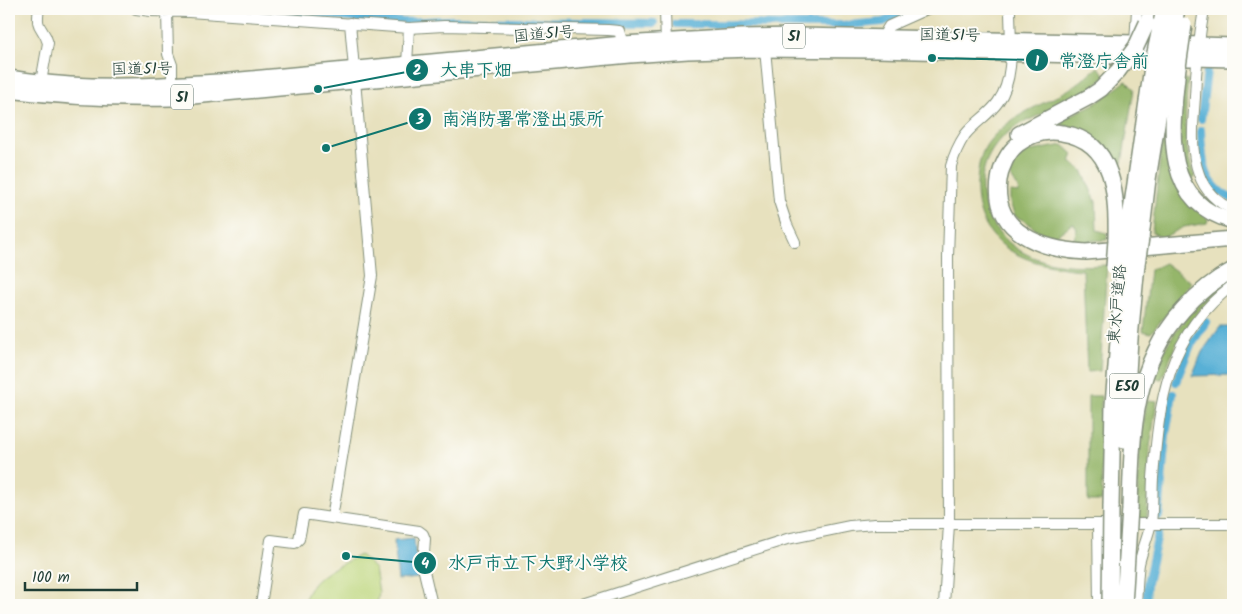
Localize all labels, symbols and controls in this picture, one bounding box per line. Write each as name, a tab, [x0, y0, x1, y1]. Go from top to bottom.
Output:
street label: 国道51号	[512, 19, 576, 50]
street label: 国道51号	[919, 22, 981, 49]
road number: 51	[783, 24, 805, 48]
callout: 常澄庁舎前	[1024, 44, 1159, 77]
text: 常澄庁舎前	[1059, 48, 1149, 77]
text: 1	[1035, 50, 1040, 74]
callout: 大串下畑	[405, 53, 522, 86]
street label: 国道51号	[111, 56, 173, 83]
text: 大串下畑	[440, 57, 512, 86]
text: 2	[413, 59, 422, 83]
road number: 51	[171, 84, 193, 110]
callout: 南消防署常澄出張所	[407, 102, 614, 135]
text: 南消防署常澄出張所	[442, 106, 604, 135]
text: 3	[415, 108, 424, 132]
street label: 東水戸道路	[1102, 263, 1133, 345]
road number: E50	[1110, 374, 1144, 398]
callout: 水戸市立下大野小学校	[413, 547, 638, 580]
text: 水戸市立下大野小学校	[448, 550, 628, 579]
text: 4	[421, 552, 429, 576]
scale bar	[25, 559, 138, 591]
text: 100 m	[32, 566, 70, 590]

